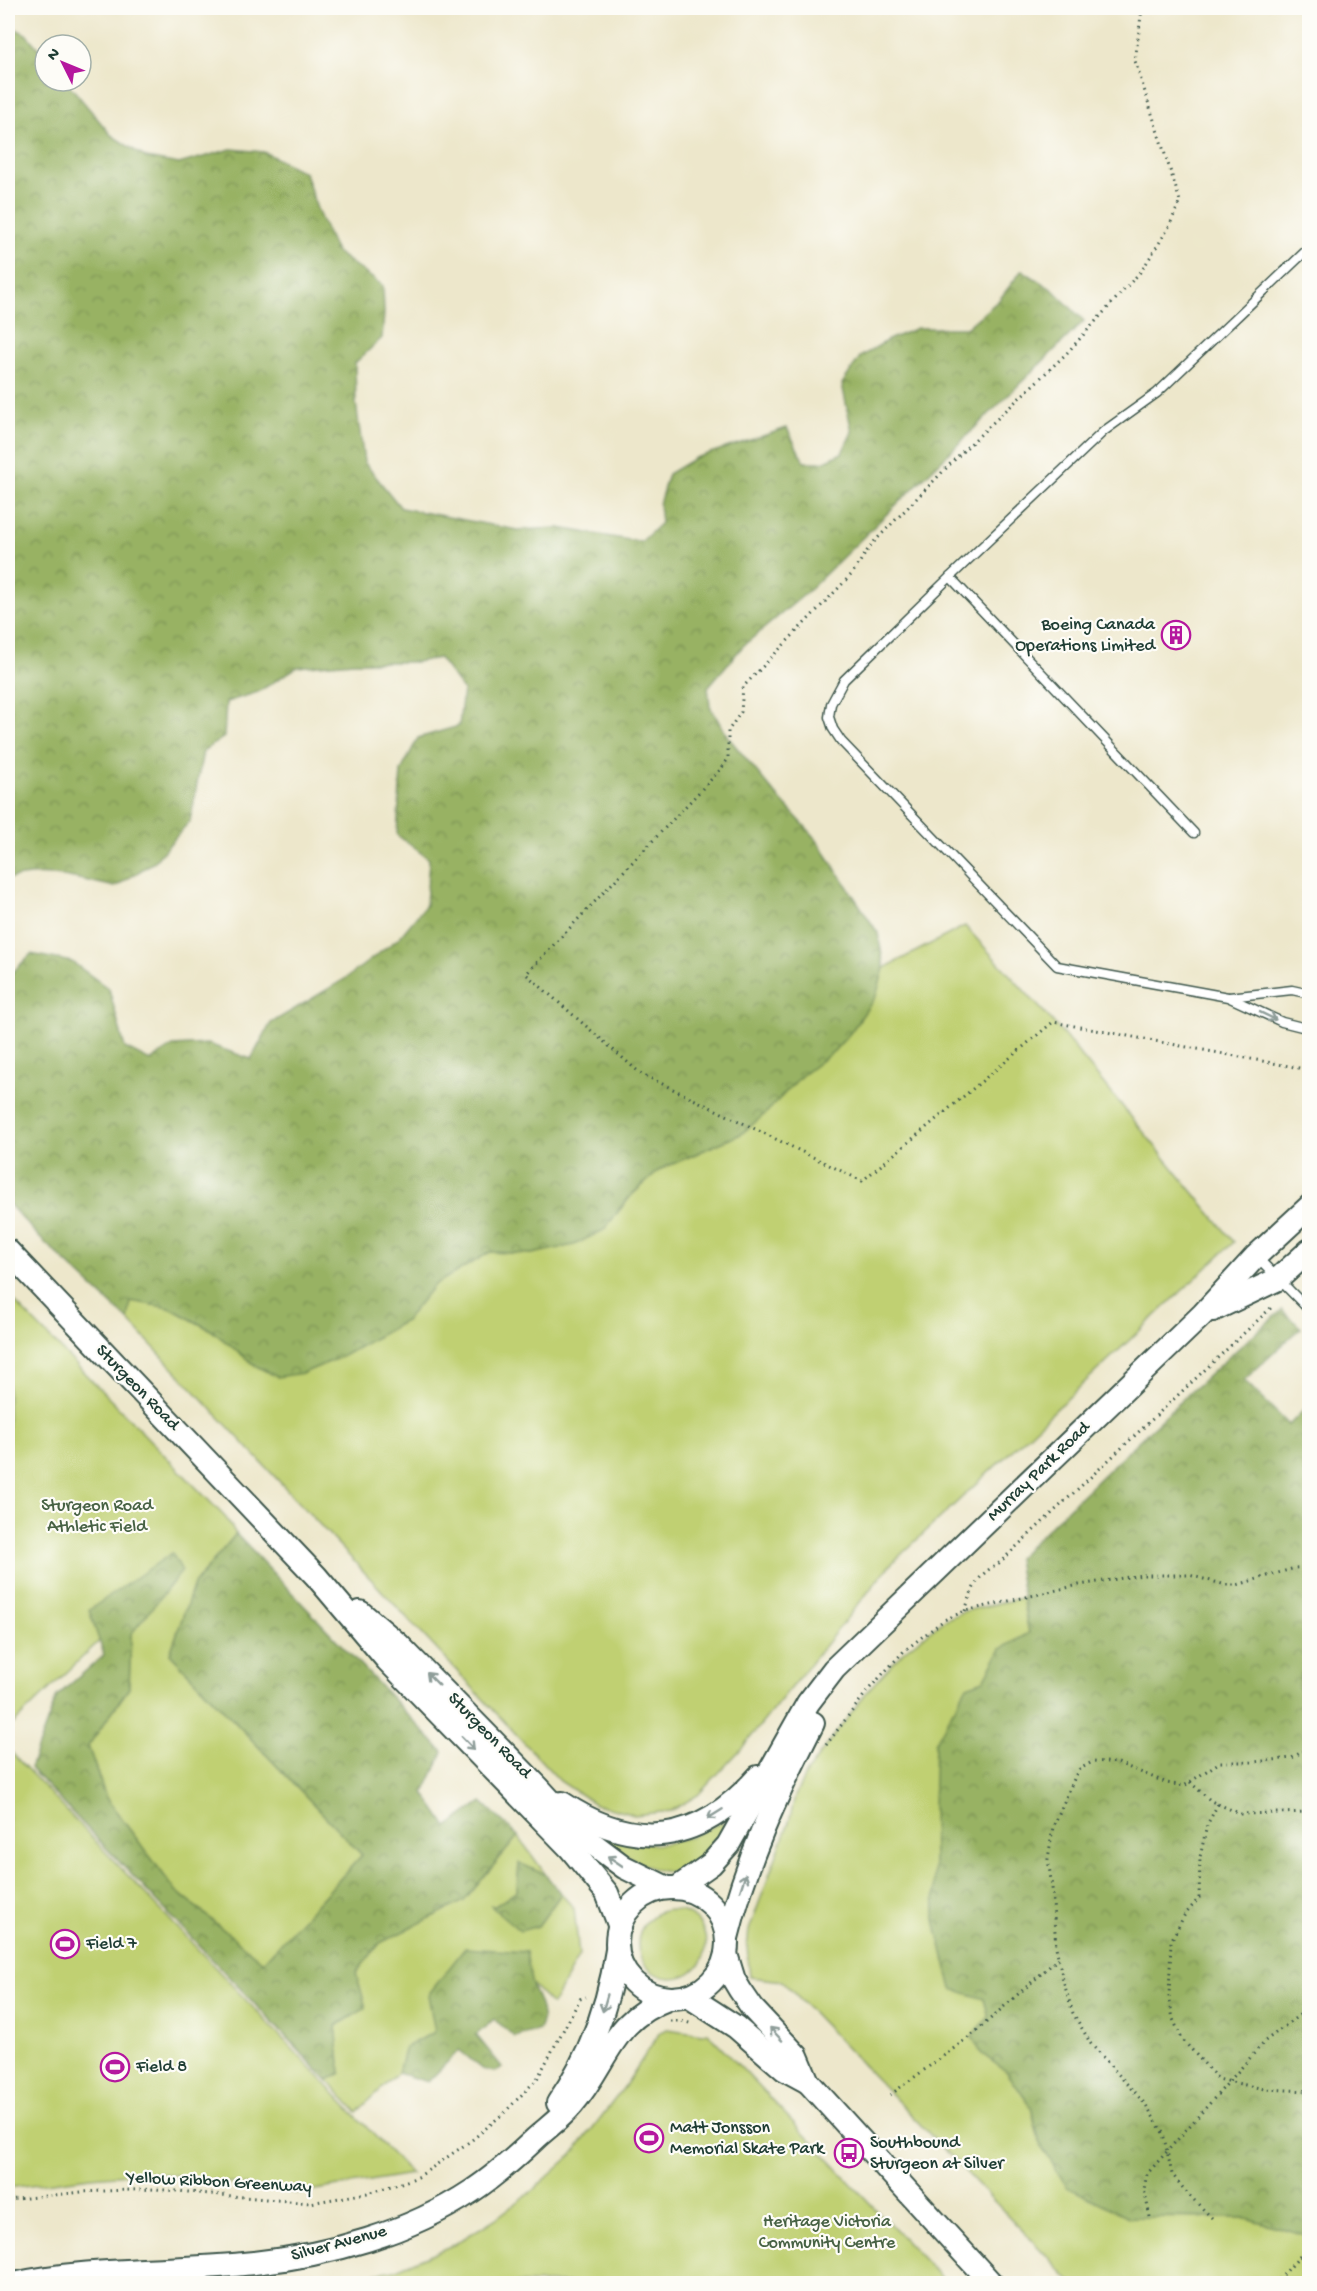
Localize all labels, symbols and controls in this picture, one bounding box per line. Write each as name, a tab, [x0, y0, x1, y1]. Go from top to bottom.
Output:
north arrow	[33, 33, 93, 93]
text: N	[44, 44, 65, 65]
place label: Boeing Canada Operations Limited	[1015, 615, 1156, 657]
building icon: Boeing Canada Operations Limited	[1160, 619, 1192, 651]
one-way arrow	[1259, 1010, 1277, 1022]
street label: Sturgeon Road	[91, 1341, 184, 1436]
street label: Murray Park Road	[983, 1417, 1096, 1526]
park label: Sturgeon Road Athletic Field	[41, 1496, 154, 1538]
one-way arrow	[426, 1671, 441, 1686]
street label: Sturgeon Road	[443, 1689, 536, 1784]
one-way arrow	[461, 1736, 476, 1751]
one-way arrow	[707, 1808, 724, 1820]
one-way arrow	[607, 1855, 624, 1867]
one-way arrow	[738, 1873, 749, 1892]
sports icon: Field 7	[49, 1928, 81, 1960]
place label: Field 7	[85, 1934, 137, 1955]
one-way arrow	[599, 1993, 610, 2012]
one-way arrow	[769, 2026, 783, 2041]
sports icon: Field 8	[99, 2051, 131, 2083]
place label: Field 8	[135, 2057, 187, 2078]
place label: Matt Jonsson Memorial Skate Park	[670, 2118, 826, 2160]
sports icon: Matt Jonsson Memorial Skate Park	[633, 2122, 665, 2154]
place label: Southbound Sturgeon at Silver	[870, 2133, 1005, 2175]
bus stop icon: Southbound Sturgeon at Silver	[833, 2137, 865, 2169]
street label: Yellow Ribbon Greenway	[124, 2168, 312, 2198]
park label: Heritage Victoria Community Centre	[759, 2212, 896, 2254]
street label: Silver Avenue	[289, 2221, 390, 2267]

